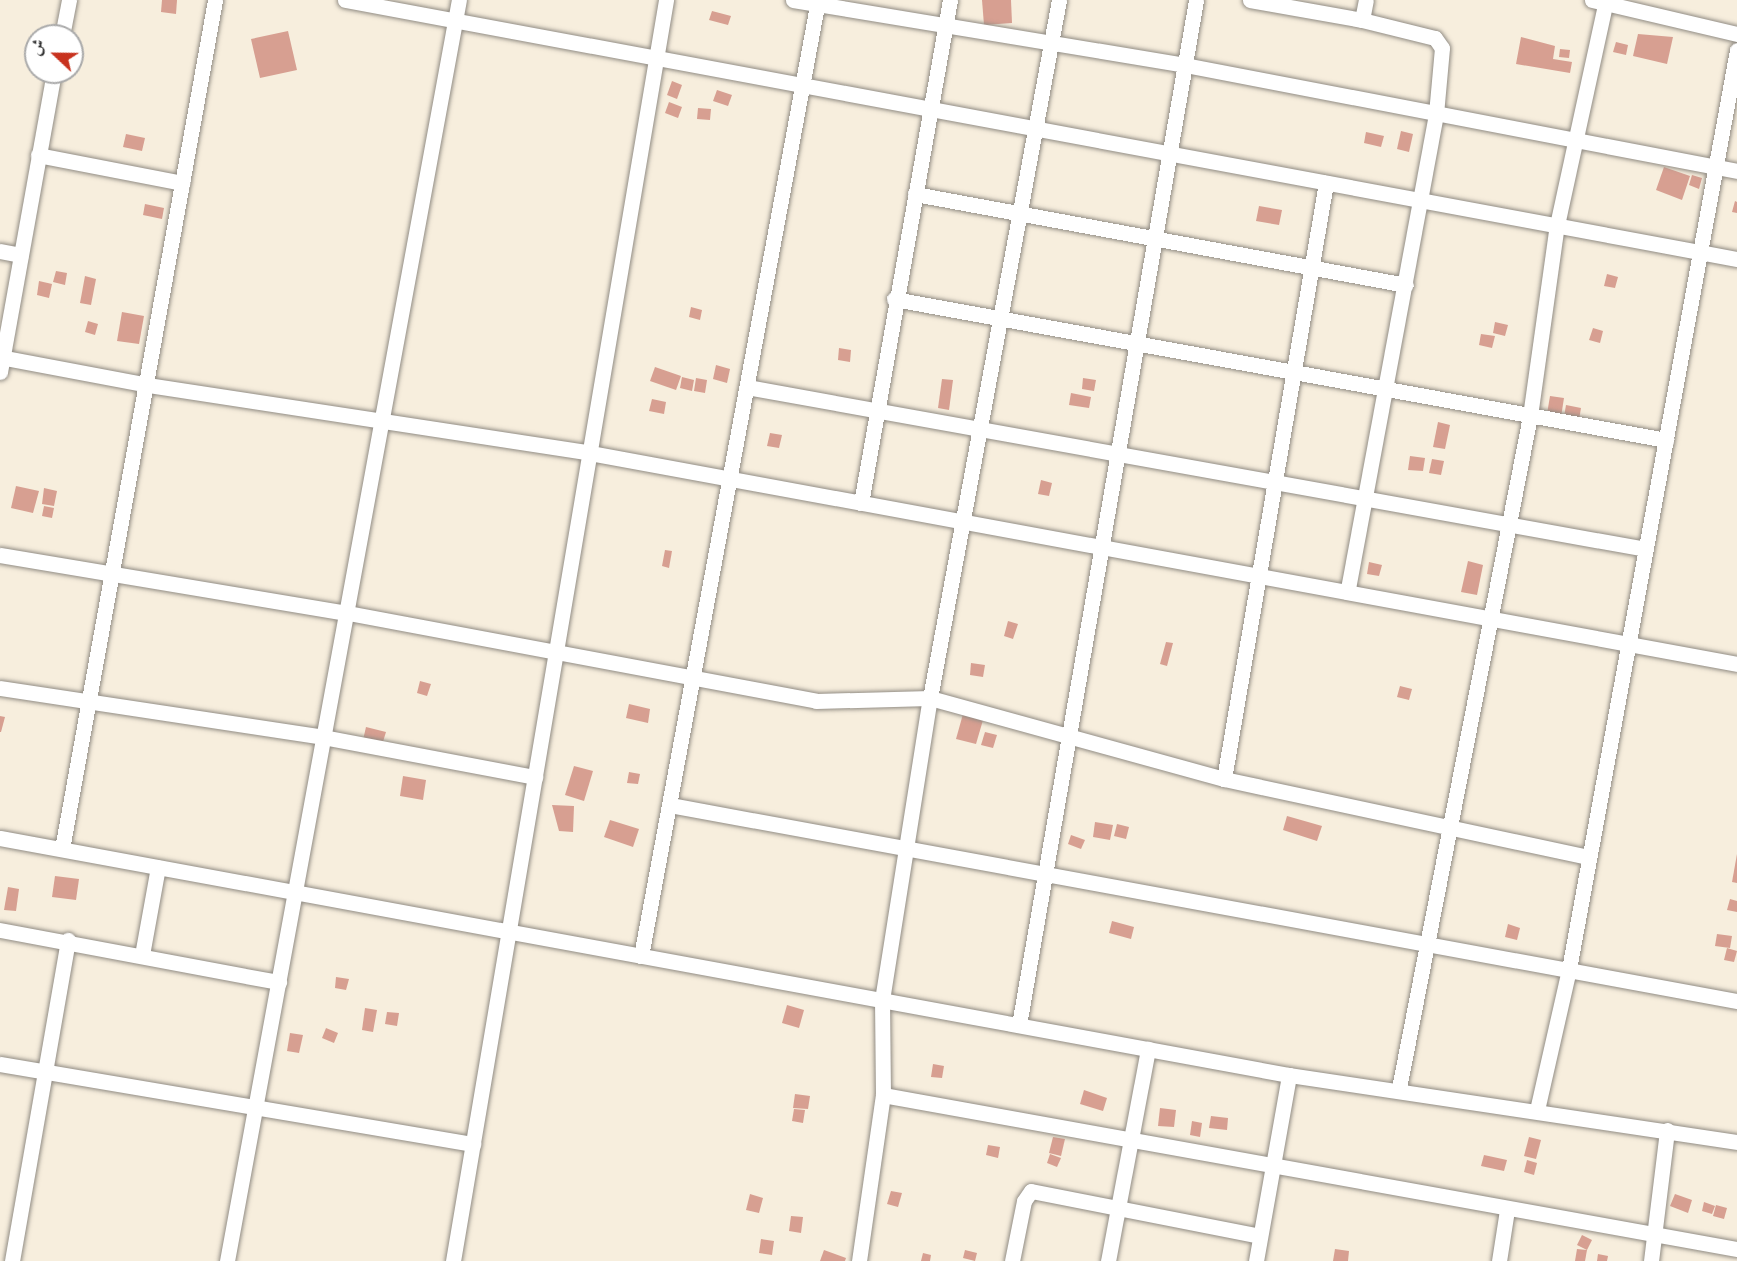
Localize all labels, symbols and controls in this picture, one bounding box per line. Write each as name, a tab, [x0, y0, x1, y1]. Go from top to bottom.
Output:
north arrow	[24, 24, 84, 84]
text: ش	[25, 36, 52, 59]

